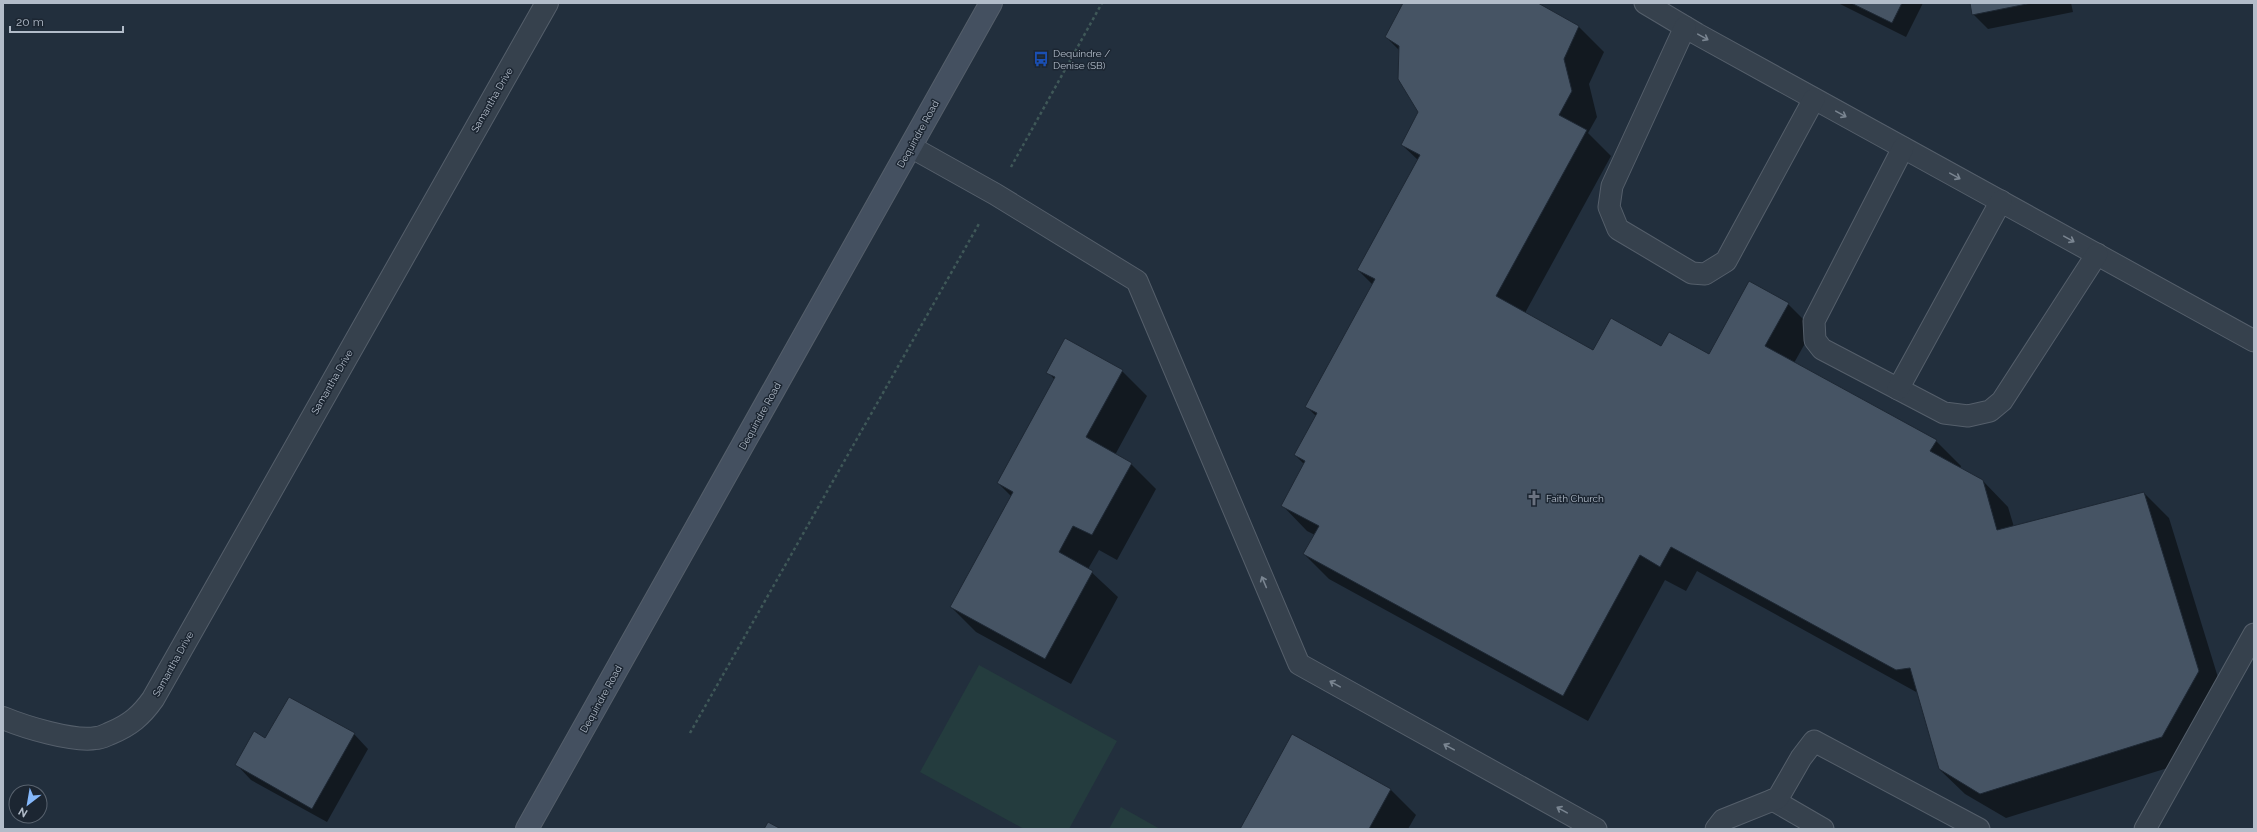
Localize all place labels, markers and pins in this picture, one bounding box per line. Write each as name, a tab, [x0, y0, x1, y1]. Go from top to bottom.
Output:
place label: Dequindre / Denise (SB)	[1053, 48, 1110, 71]
bus stop icon: Dequindre / Denise (SB)	[1032, 50, 1050, 68]
church icon: Faith Church	[1525, 489, 1543, 507]
place label: Faith Church	[1546, 493, 1604, 504]

